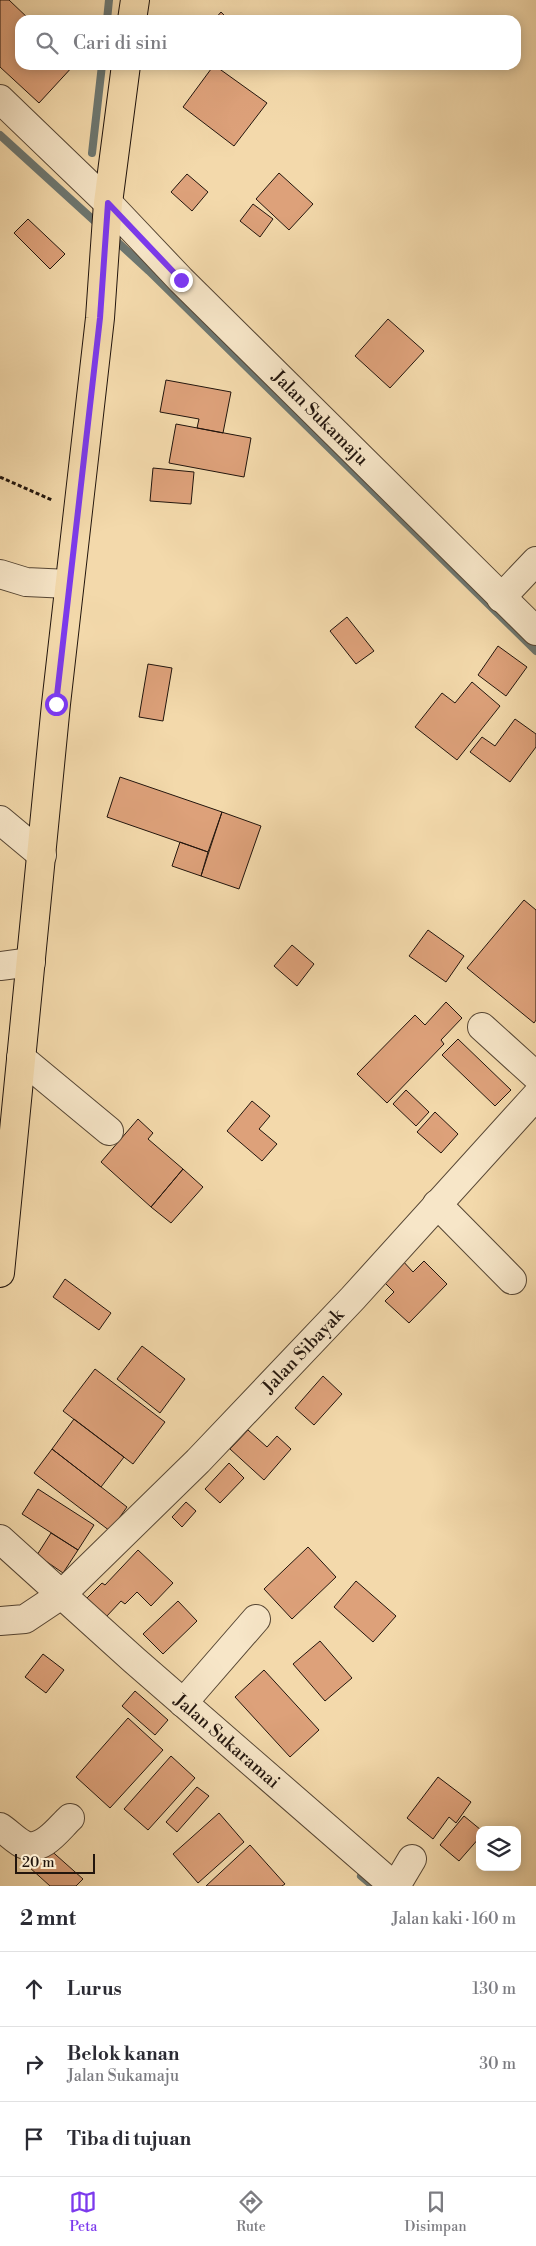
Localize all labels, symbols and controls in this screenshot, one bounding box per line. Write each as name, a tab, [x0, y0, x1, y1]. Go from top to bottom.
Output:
search box	[15, 15, 521, 70]
icon: search	[33, 29, 61, 57]
text: Cari di sini	[73, 31, 168, 55]
route end	[170, 269, 193, 292]
street label: Jalan Sukamaju	[267, 364, 374, 471]
route start	[45, 693, 68, 716]
street label: Jalan Sibayak	[256, 1302, 350, 1399]
street label: Jalan Sukaramai	[169, 1688, 285, 1793]
map controls	[476, 1826, 521, 1871]
button: layers	[476, 1826, 521, 1871]
scale bar	[15, 1851, 95, 1874]
text: 20 m	[22, 1854, 54, 1872]
text: 2 mnt	[20, 1906, 76, 1932]
text: Jalan kaki · 160 m	[392, 1909, 516, 1929]
icon: ahead	[20, 1975, 48, 2003]
text: Lurus	[67, 1977, 122, 2001]
text: 130 m	[472, 1979, 516, 1999]
text: Belok kanan	[67, 2042, 180, 2066]
icon: right	[20, 2050, 48, 2078]
text: 30 m	[479, 2054, 516, 2074]
text: Jalan Sukamaju	[67, 2066, 179, 2086]
icon: arrive	[20, 2125, 48, 2153]
text: Tiba di tujuan	[67, 2127, 191, 2151]
tab: Peta	[69, 2188, 97, 2236]
tab: Rute	[236, 2188, 266, 2236]
tab: Disimpan	[405, 2188, 467, 2236]

